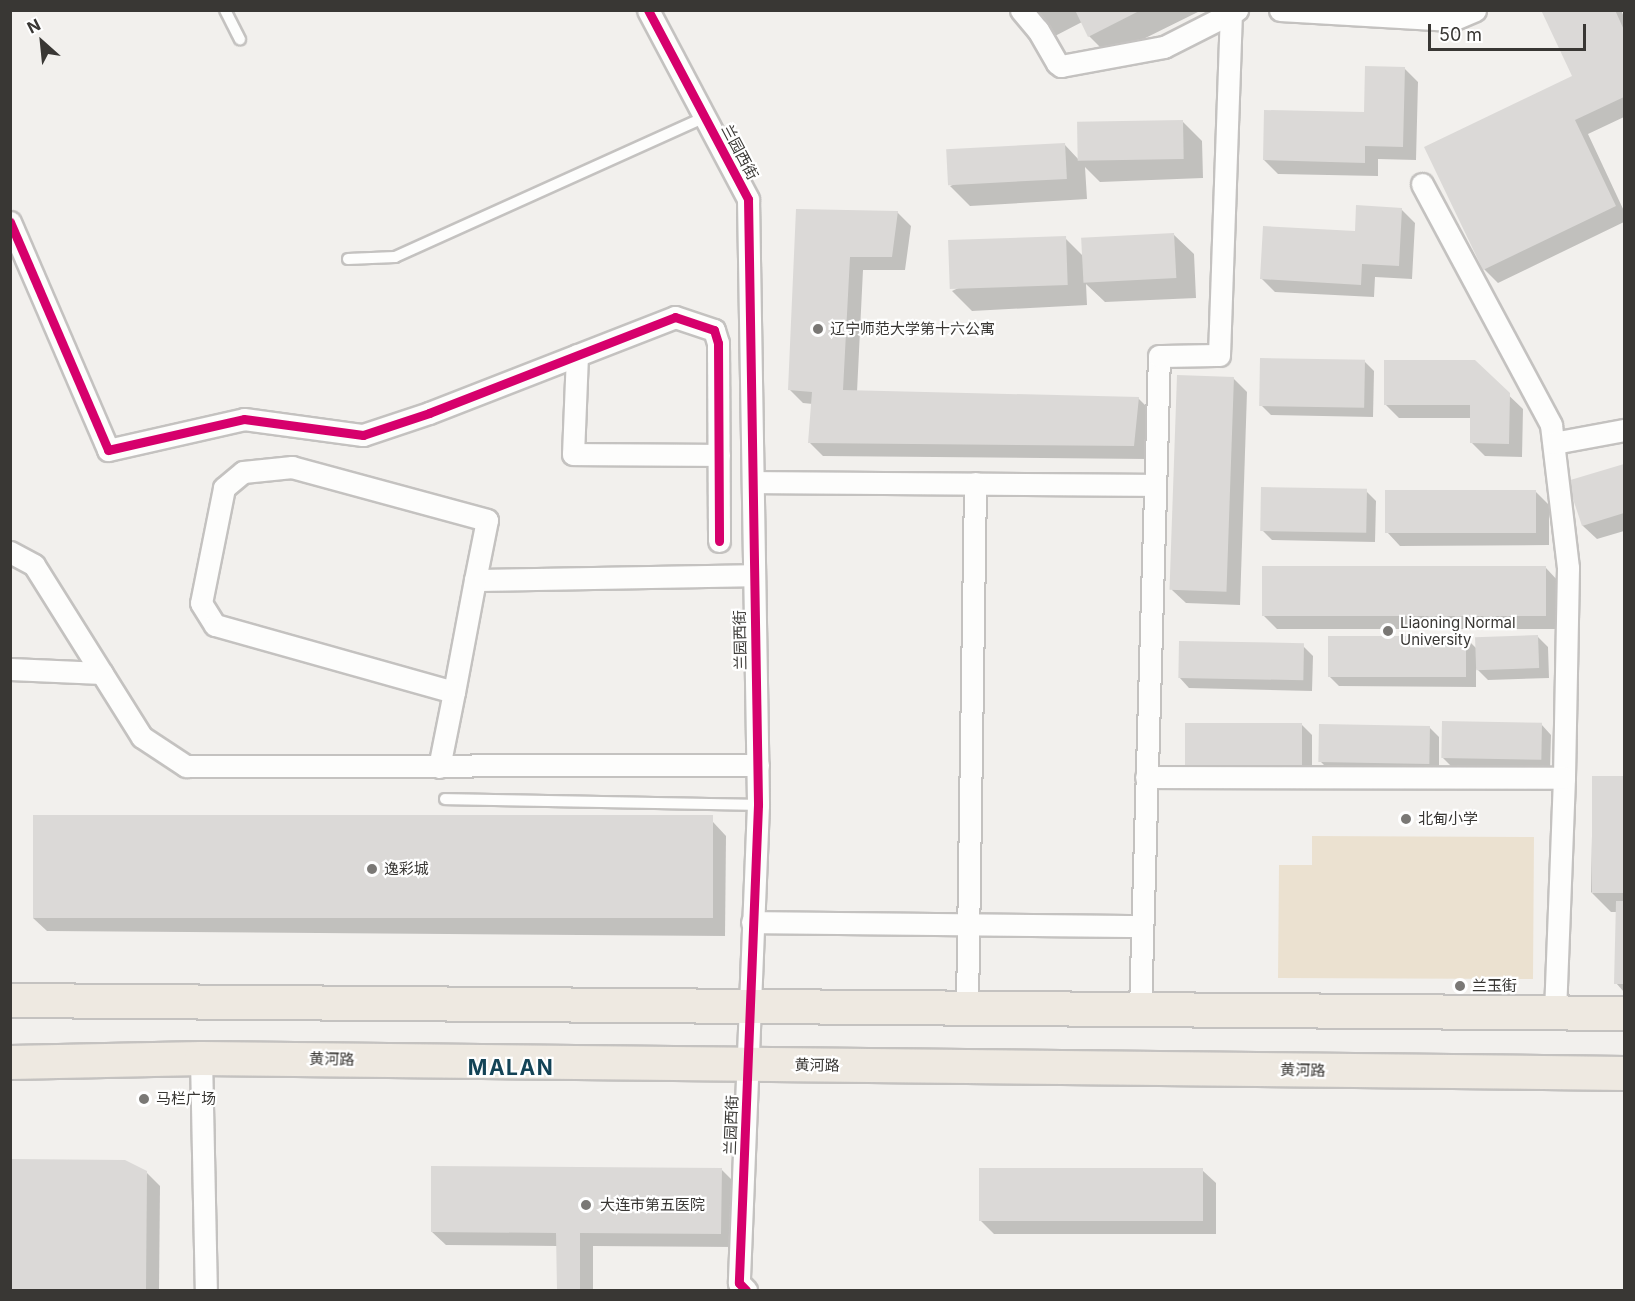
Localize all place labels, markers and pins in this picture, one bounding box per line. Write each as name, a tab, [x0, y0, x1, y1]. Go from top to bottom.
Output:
place label: 辽宁师范大学第十六公寓	[830, 320, 995, 338]
marker: 辽宁师范大学第十六公寓	[811, 322, 825, 336]
place label: Liaoning Normal University	[1400, 613, 1516, 648]
marker: Liaoning Normal University	[1381, 624, 1395, 638]
place label: 北甸小学	[1418, 810, 1478, 828]
marker: 北甸小学	[1399, 812, 1413, 826]
place label: 逸彩城	[384, 860, 429, 878]
marker: 逸彩城	[365, 862, 379, 876]
place label: 兰玉街	[1472, 977, 1517, 995]
marker: 兰玉街	[1453, 979, 1467, 993]
place label: 马栏广场	[156, 1090, 216, 1108]
marker: 马栏广场	[137, 1092, 151, 1106]
marker: 大连市第五医院	[577, 1196, 595, 1214]
place label: 大连市第五医院	[600, 1196, 705, 1214]

